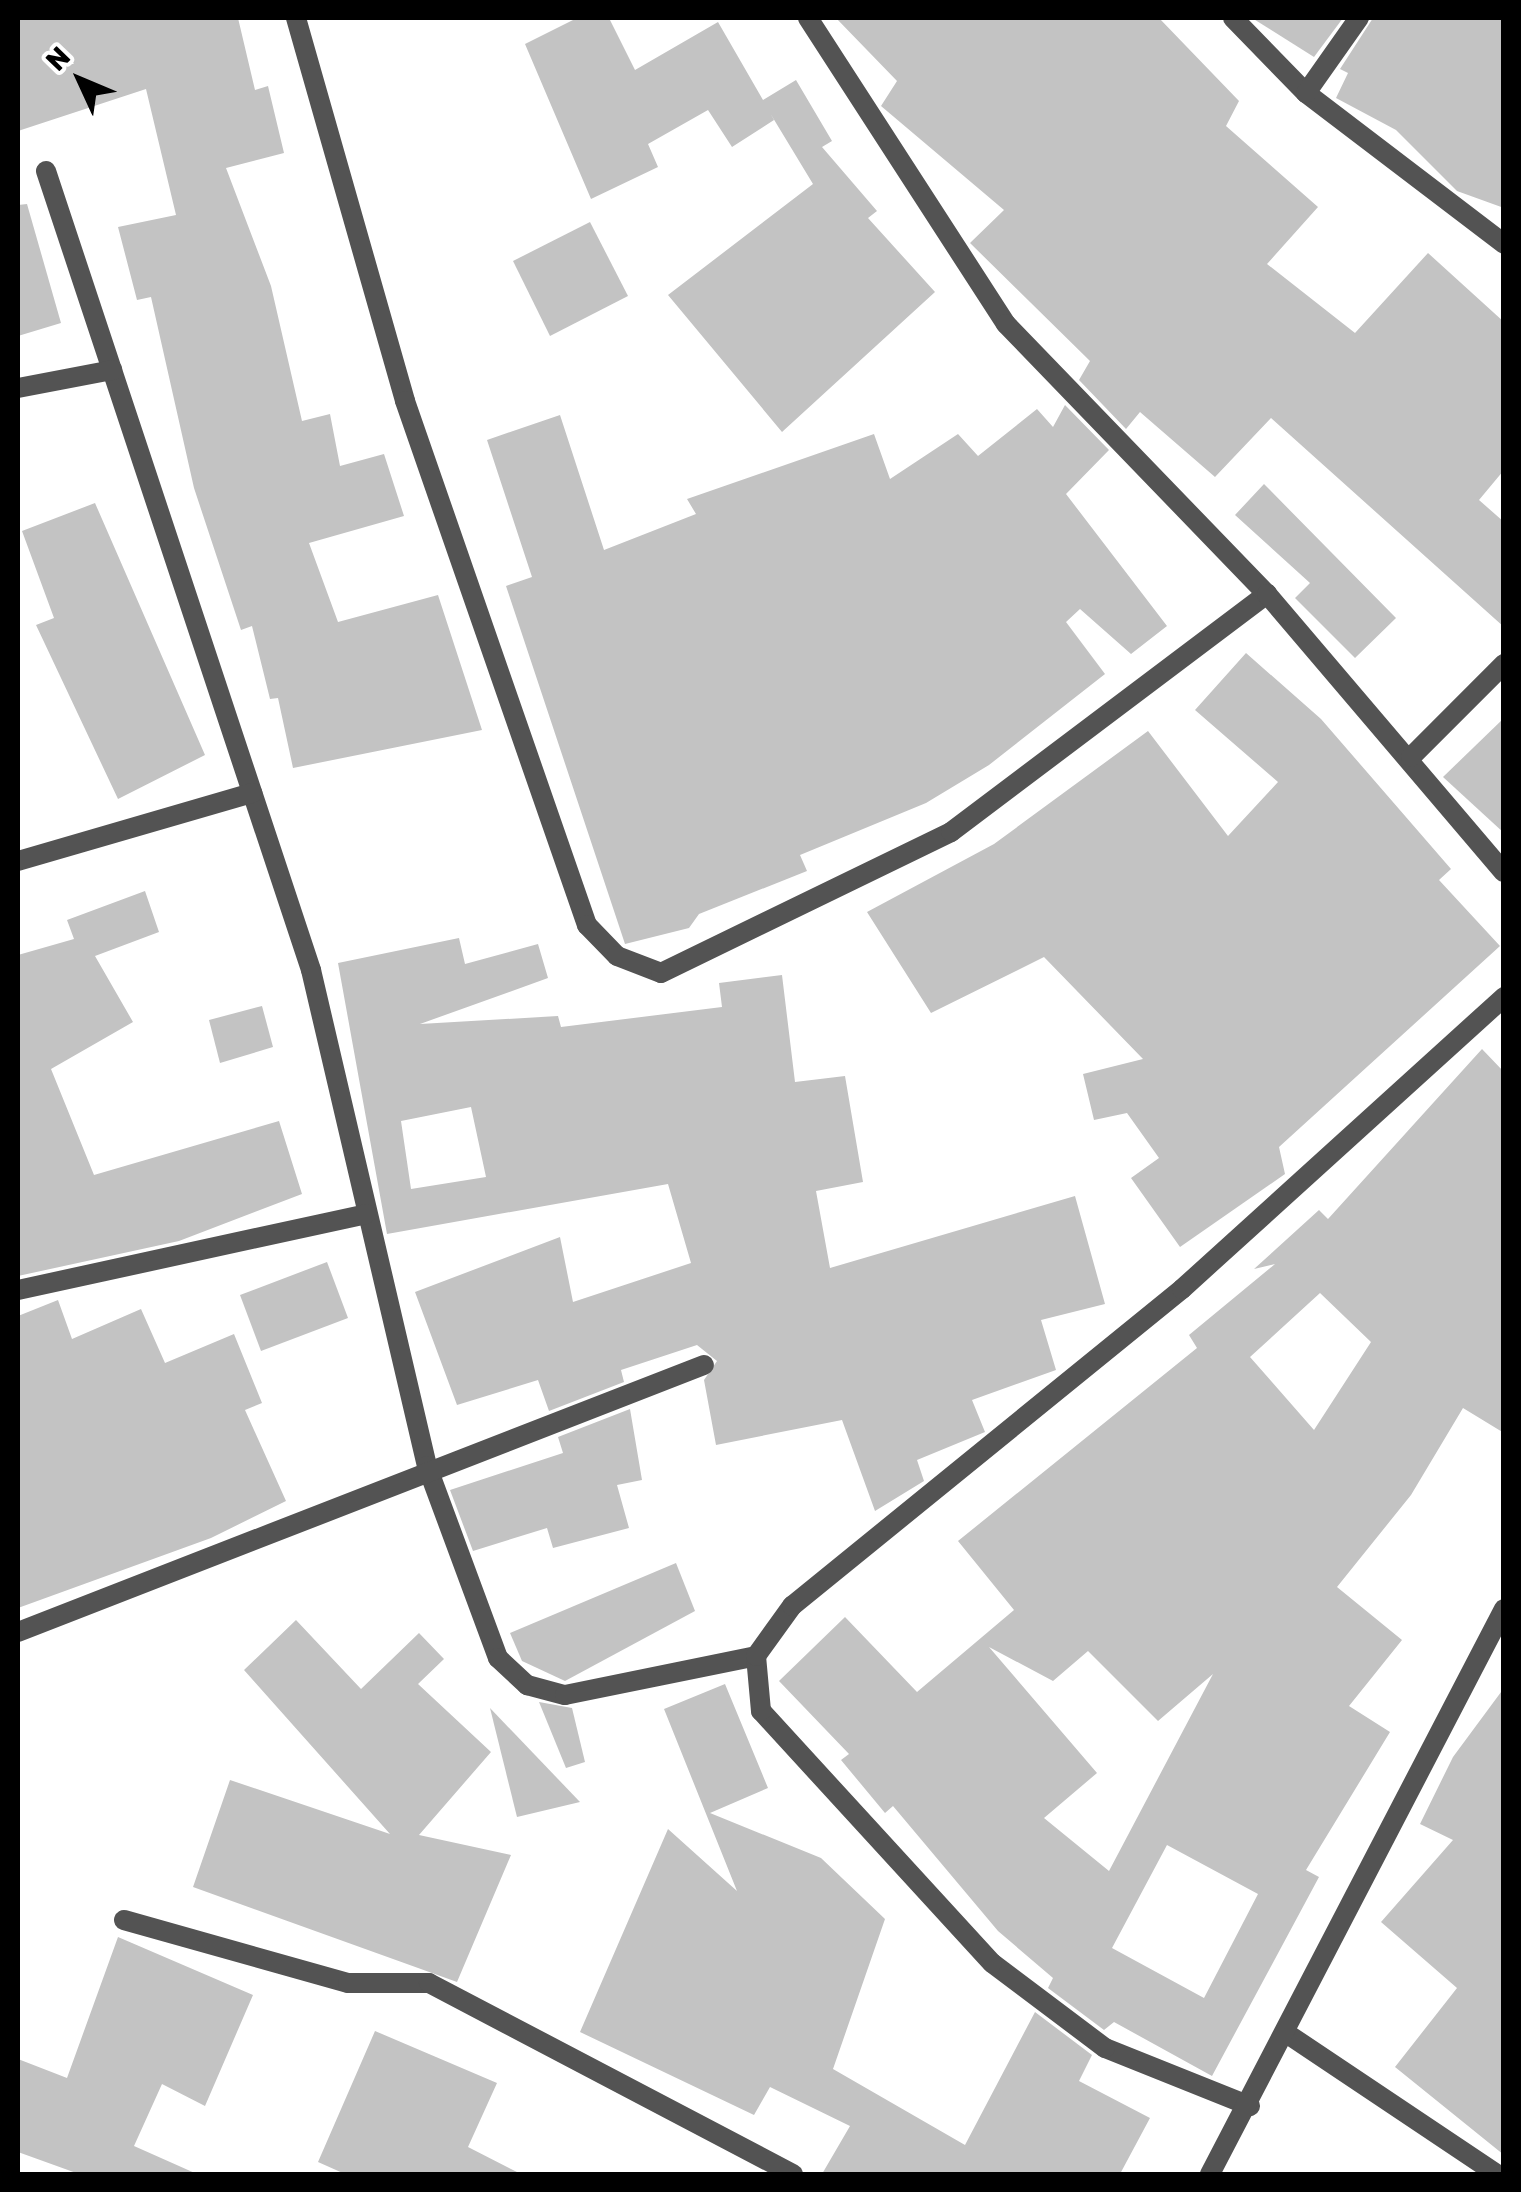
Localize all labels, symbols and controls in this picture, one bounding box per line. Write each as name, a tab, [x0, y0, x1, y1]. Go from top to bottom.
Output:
north arrow	[30, 30, 130, 130]
text: N	[39, 40, 77, 78]

